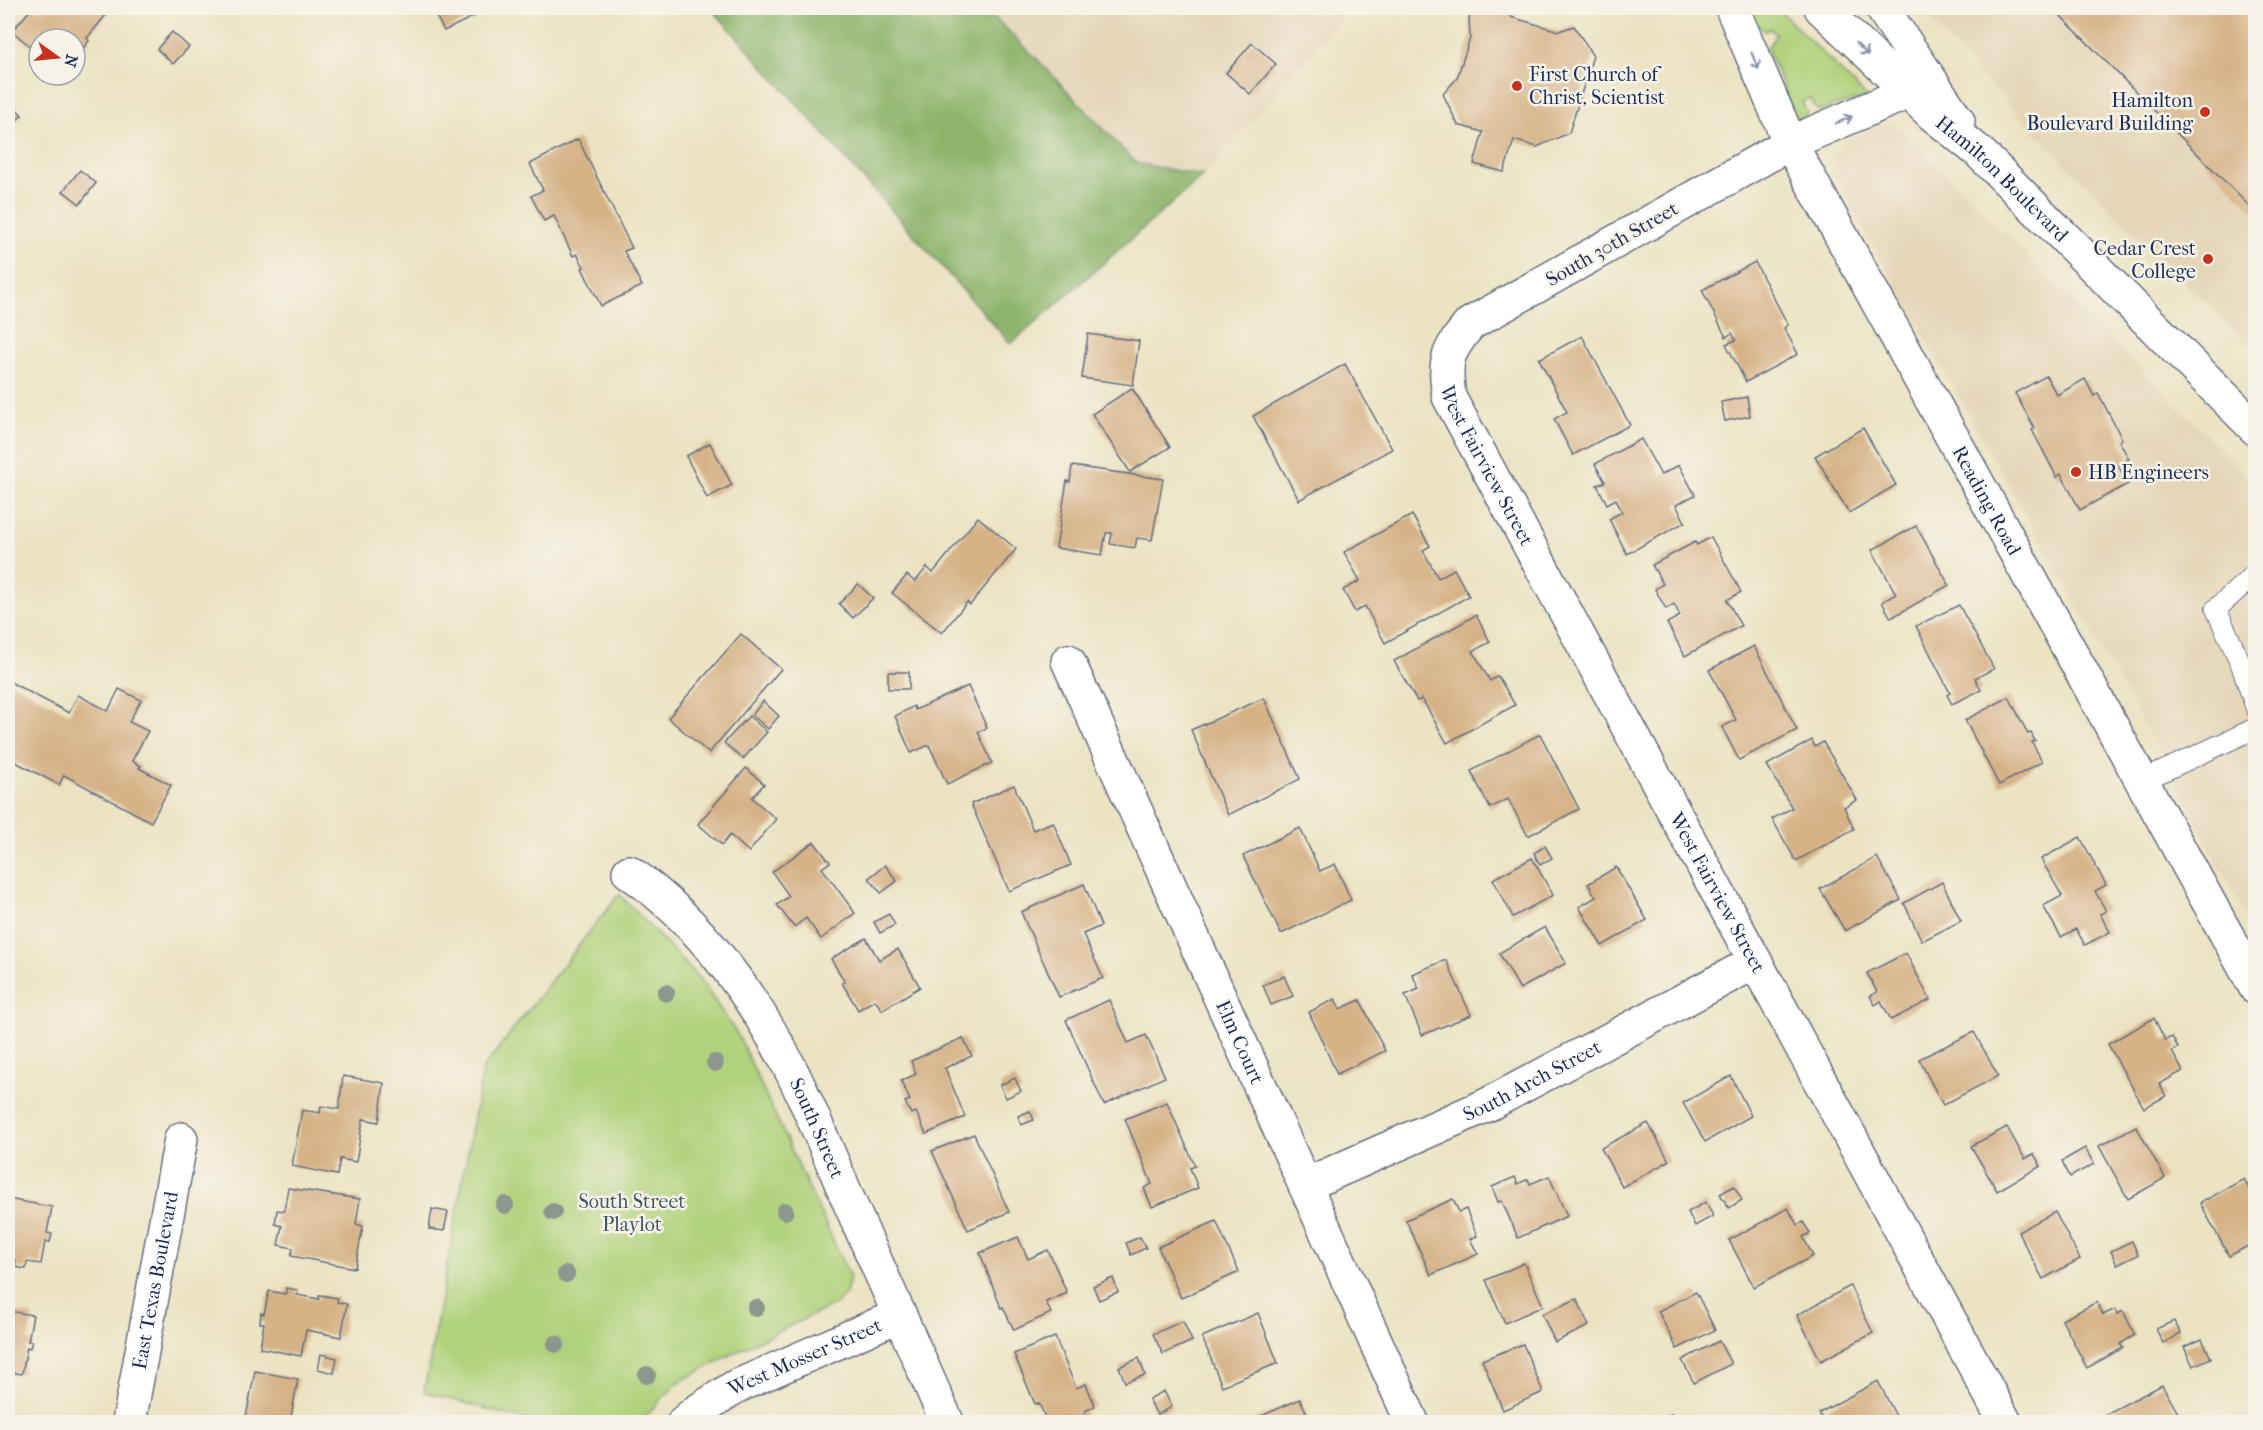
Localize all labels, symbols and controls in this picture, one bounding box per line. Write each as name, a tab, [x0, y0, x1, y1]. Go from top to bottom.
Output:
north arrow	[27, 27, 87, 87]
one-way arrow	[1854, 42, 1869, 56]
text: N	[60, 52, 82, 70]
one-way arrow	[1750, 52, 1761, 70]
place label: First Church of Christ, Scientist	[1529, 63, 1665, 109]
marker: First Church of Christ, Scientist	[1510, 79, 1524, 93]
place label: Hamilton Boulevard Building	[2026, 89, 2193, 135]
marker: Hamilton Boulevard Building	[2198, 105, 2212, 119]
street label: Hamilton Boulevard	[1931, 111, 2074, 247]
one-way arrow	[1834, 114, 1853, 125]
street label: South 30th Street	[1542, 197, 1682, 291]
place label: Cedar Crest College	[2094, 237, 2196, 283]
marker: Cedar Crest College	[2201, 252, 2215, 266]
street label: West Fairview Street	[1436, 383, 1539, 549]
street label: Reading Road	[1948, 442, 2027, 560]
place label: HB Engineers	[2088, 461, 2209, 484]
marker: HB Engineers	[2069, 465, 2083, 479]
street label: West Fairview Street	[1665, 807, 1771, 977]
street label: Elm Court	[1211, 996, 1269, 1087]
street label: South Arch Street	[1459, 1035, 1605, 1126]
street label: South Street	[785, 1074, 849, 1181]
street label: East Texas Boulevard	[127, 1188, 183, 1371]
park label: South Street Playlot	[579, 1190, 685, 1236]
street label: West Mosser Street	[723, 1313, 885, 1401]

